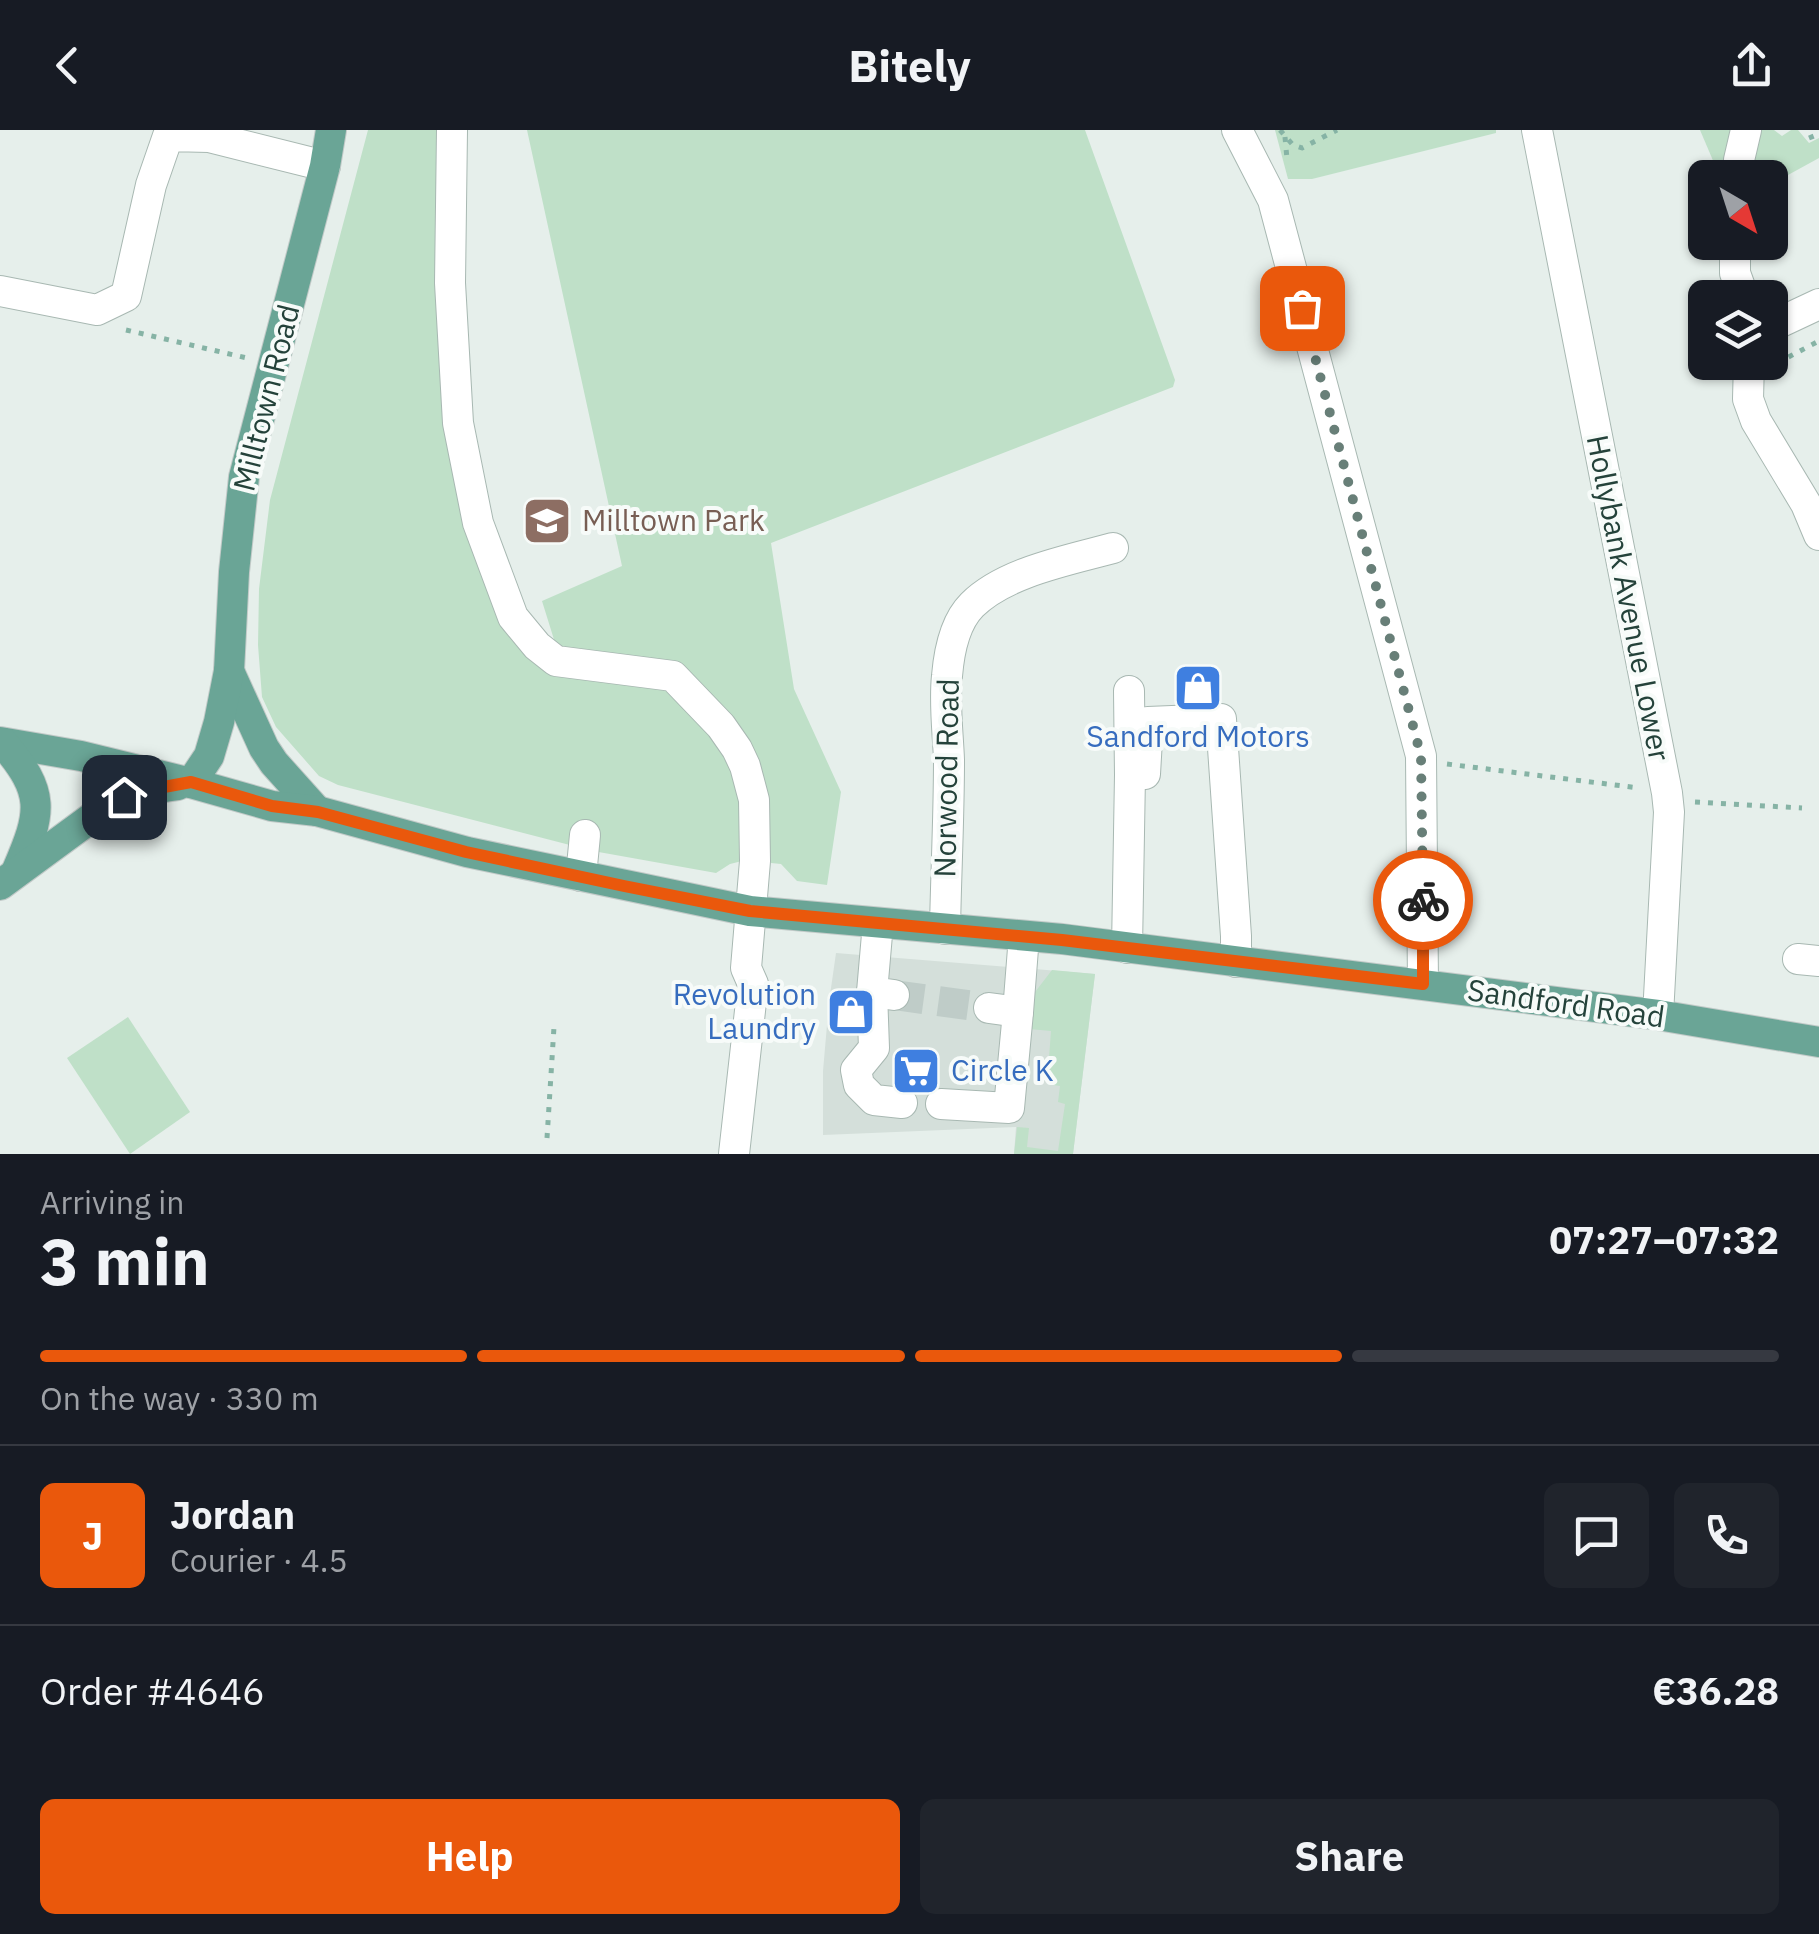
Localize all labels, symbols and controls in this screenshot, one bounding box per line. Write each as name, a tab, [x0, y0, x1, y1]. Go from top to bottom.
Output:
text: Bitely	[848, 36, 971, 94]
icon: back	[40, 38, 95, 93]
icon: share	[1724, 38, 1779, 93]
north arrow	[1688, 160, 1788, 260]
map controls	[1688, 160, 1788, 380]
pin	[1260, 266, 1345, 351]
button: layers	[1688, 280, 1788, 380]
icon: bag	[1275, 281, 1330, 336]
street label: Milltown Road	[224, 300, 308, 495]
street label: Hollybank Avenue Lower	[1579, 431, 1680, 764]
school or university icon: Milltown Park	[521, 495, 573, 547]
place label: Milltown Park	[582, 500, 765, 539]
shop icon: Sandford Motors	[1172, 662, 1224, 714]
street label: Norwood Road	[924, 678, 967, 878]
place label: Sandford Motors	[1086, 716, 1310, 755]
pin	[82, 755, 167, 840]
icon: home	[97, 770, 152, 825]
courier	[1373, 850, 1473, 950]
icon: bike	[1396, 873, 1451, 928]
street label: Sandford Road	[1465, 969, 1667, 1036]
place label: Revolution Laundry	[673, 974, 816, 1047]
shop icon: Revolution Laundry	[825, 986, 877, 1038]
supermarket icon: Circle K	[890, 1045, 942, 1097]
place label: Circle K	[951, 1050, 1054, 1089]
text: Arriving in	[40, 1181, 185, 1223]
text: 07:27–07:32	[1549, 1215, 1779, 1264]
text: 3 min	[40, 1218, 210, 1303]
text: On the way · 330 m	[40, 1377, 319, 1419]
button: chat	[1544, 1483, 1649, 1588]
button: phone	[1674, 1483, 1779, 1588]
text: Jordan	[170, 1490, 295, 1539]
text: J	[82, 1511, 103, 1560]
text: Courier · 4.5	[170, 1539, 348, 1581]
text: Order #4646	[40, 1666, 265, 1715]
text: €36.28	[1652, 1666, 1779, 1715]
button: Help	[40, 1799, 900, 1914]
button: Share	[920, 1799, 1779, 1914]

